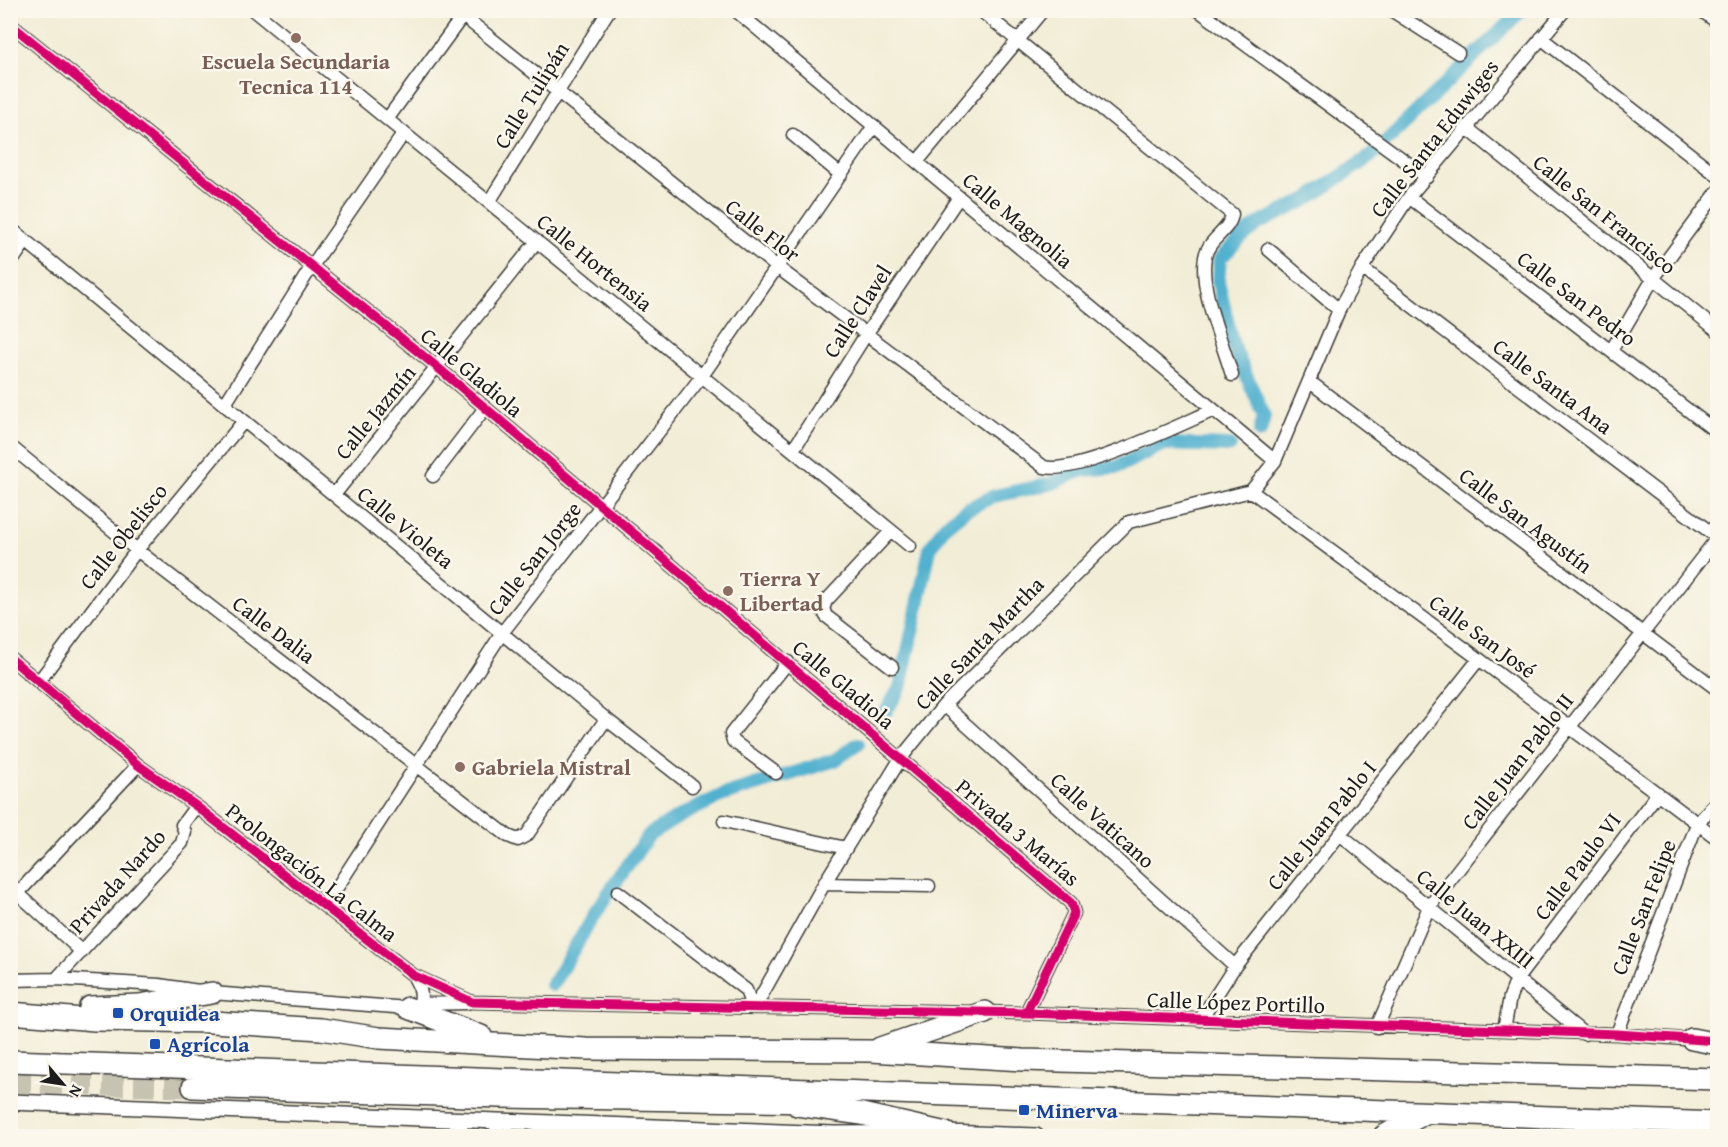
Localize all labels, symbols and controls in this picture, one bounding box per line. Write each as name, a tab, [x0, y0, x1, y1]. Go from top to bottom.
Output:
marker: Escuela Secundaria Tecnica 114	[289, 31, 303, 45]
street label: Calle Tulipán	[485, 35, 577, 155]
place label: Escuela Secundaria Tecnica 114	[202, 45, 391, 102]
street label: Calle Santa Eduwiges	[1362, 52, 1506, 224]
street label: Calle San Francisco	[1526, 146, 1684, 282]
street label: Calle Magnolia	[956, 164, 1081, 276]
street label: Calle Flor	[719, 191, 807, 269]
street label: Calle Hortensia	[530, 205, 660, 319]
street label: Calle San Pedro	[1511, 242, 1643, 354]
street label: Calle Clavel	[815, 258, 899, 364]
street label: Calle Gladiola	[414, 320, 531, 425]
street label: Calle Santa Ana	[1486, 330, 1620, 442]
street label: Calle Jazmín	[327, 357, 423, 466]
street label: Calle San Agustín	[1453, 459, 1600, 581]
street label: Calle Obelisco	[71, 476, 175, 596]
street label: Calle Violeta	[351, 478, 462, 576]
street label: Calle San Jorge	[479, 494, 589, 622]
place label: Tierra Y Libertad	[740, 562, 824, 619]
street label: Calle Santa Martha	[907, 569, 1051, 717]
marker: Tierra Y Libertad	[721, 584, 735, 598]
street label: Calle San José	[1423, 586, 1543, 686]
street label: Calle Dalia	[226, 587, 323, 671]
street label: Calle Gladiola	[786, 632, 903, 737]
street label: Calle Juan Pablo II	[1453, 686, 1581, 836]
place label: Gabriela Mistral	[472, 751, 631, 783]
street label: Calle Juan Pablo I	[1259, 753, 1383, 897]
marker: Gabriela Mistral	[453, 760, 467, 774]
street label: Calle Vaticano	[1044, 764, 1162, 876]
street label: Privada 3 Marías	[949, 770, 1087, 894]
street label: Prolongación La Calma	[219, 795, 405, 950]
street label: Calle Paulo VI	[1526, 805, 1628, 927]
street label: Privada Nardo	[61, 821, 173, 941]
street label: Calle San Felipe	[1602, 835, 1684, 979]
street label: Calle Juan XXIII	[1410, 860, 1542, 976]
street label: Calle López Portillo	[1146, 983, 1326, 1021]
place label: Orquidea	[130, 997, 221, 1029]
marker: Orquidea	[111, 1006, 125, 1020]
place label: Agrícola	[167, 1028, 250, 1060]
marker: Agrícola	[148, 1037, 162, 1051]
north arrow	[33, 1054, 93, 1114]
text: N	[63, 1081, 89, 1102]
place label: Minerva	[1036, 1094, 1118, 1126]
marker: Minerva	[1017, 1103, 1031, 1117]

